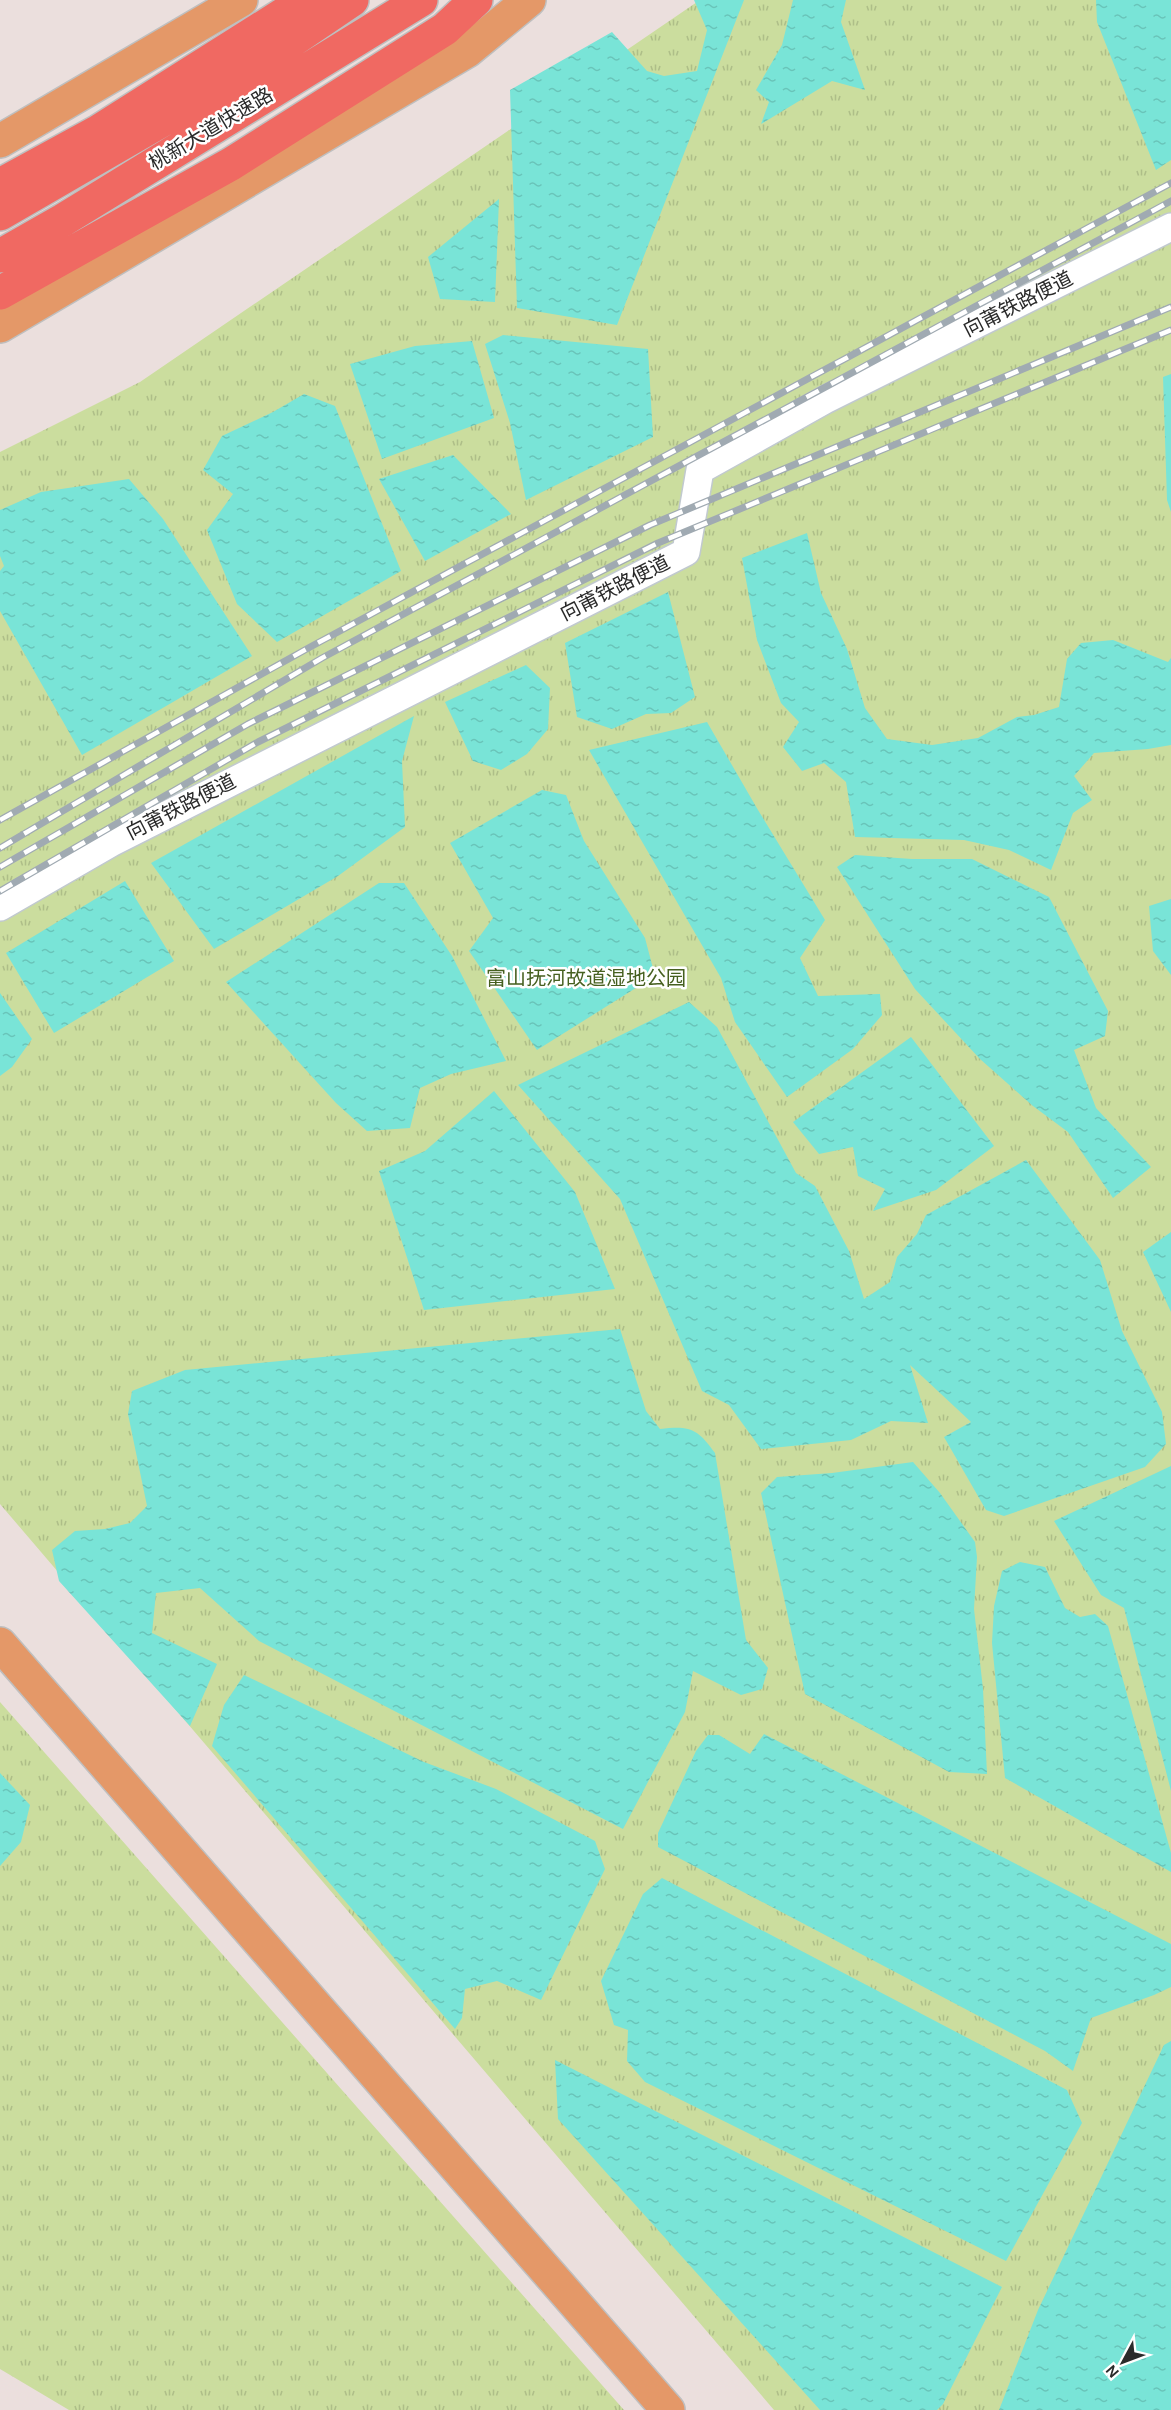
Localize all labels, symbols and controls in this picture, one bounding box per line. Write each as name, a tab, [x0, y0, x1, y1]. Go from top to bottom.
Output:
street label: 桃新大道快速路	[145, 83, 277, 175]
street label: 向莆铁路便道	[959, 267, 1077, 341]
street label: 向莆铁路便道	[556, 551, 674, 625]
street label: 向莆铁路便道	[122, 770, 240, 844]
park label: 富山抚河故道湿地公园	[486, 967, 686, 990]
north arrow	[1093, 2332, 1153, 2392]
text: N	[1101, 2361, 1123, 2382]

